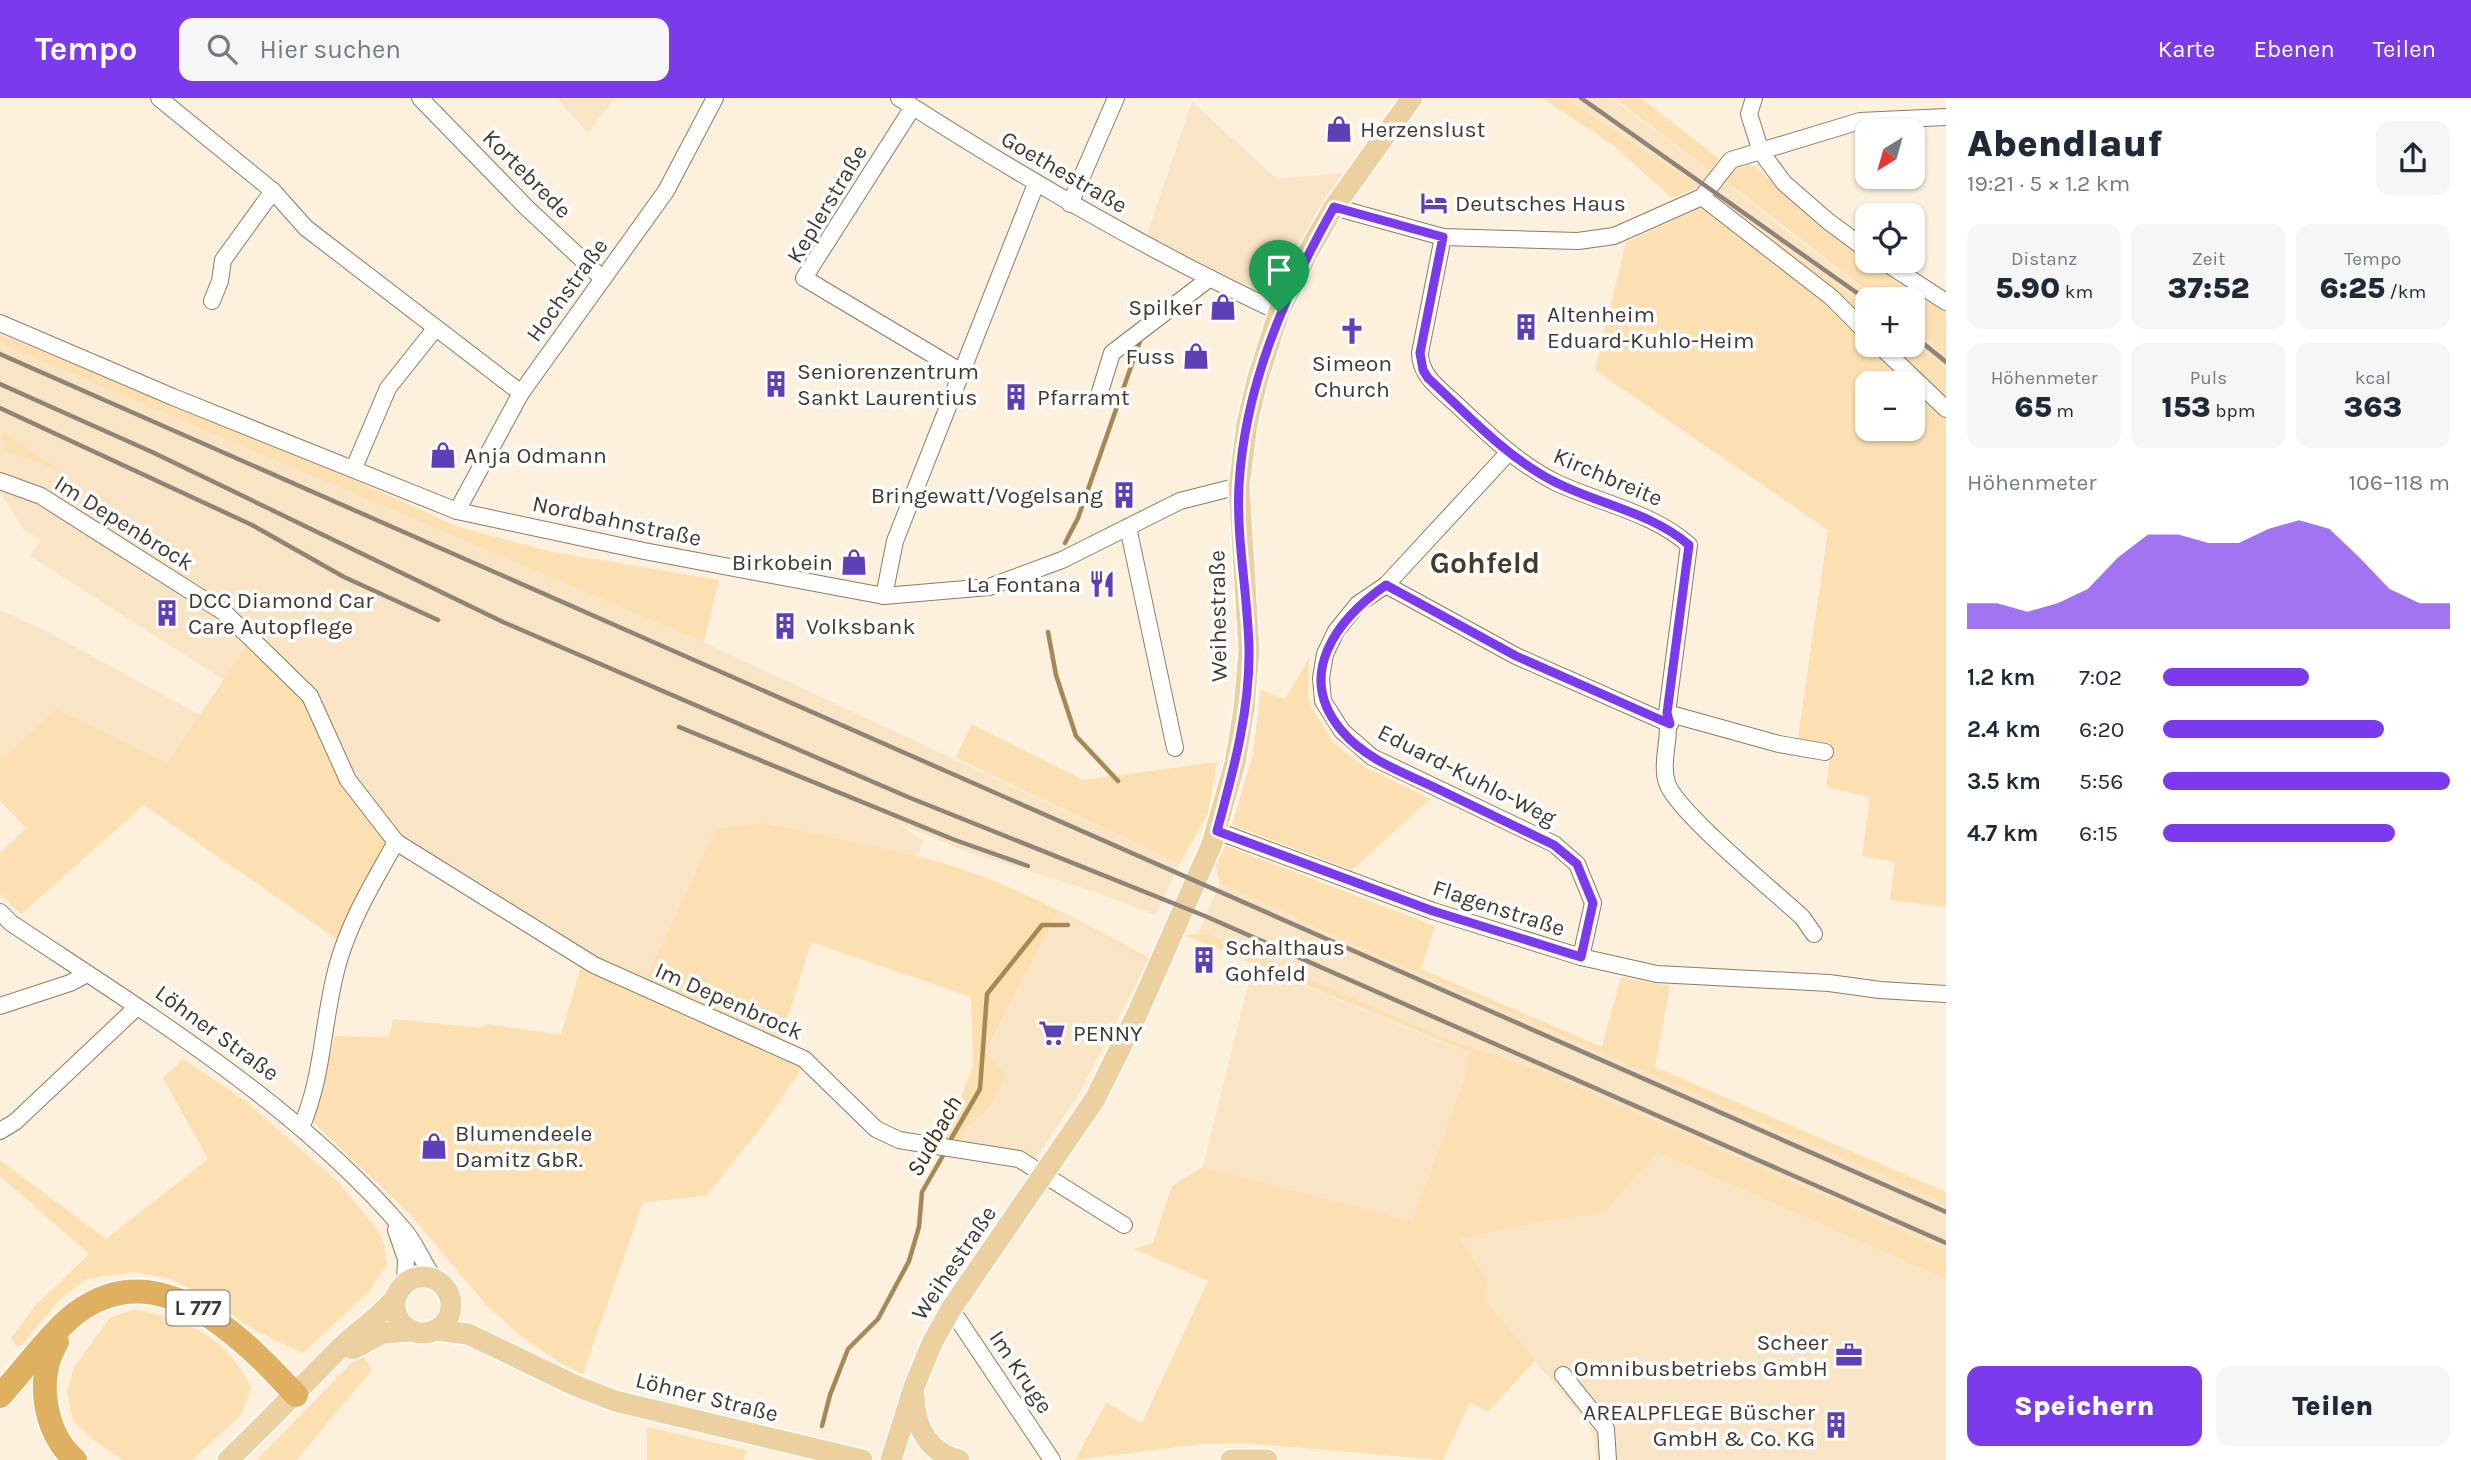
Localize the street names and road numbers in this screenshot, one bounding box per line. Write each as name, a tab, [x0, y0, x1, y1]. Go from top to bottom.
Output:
street label: Kortebrede	[477, 124, 577, 224]
street label: Goethestraße	[996, 125, 1132, 219]
street label: Keplerstraße	[781, 140, 873, 268]
street label: Hochstraße	[520, 233, 614, 347]
street label: Kirchbreite	[1549, 442, 1667, 512]
street label: Im Depenbrock	[49, 469, 199, 577]
street label: Nordbahnstraße	[530, 490, 704, 552]
street label: Weihestraße	[1203, 550, 1233, 682]
street label: Eduard-Kuhlo-Weg	[1373, 718, 1561, 832]
street label: Flagenstraße	[1429, 874, 1569, 942]
street label: Im Depenbrock	[651, 956, 807, 1046]
street label: Löhner Straße	[150, 979, 284, 1087]
street label: Weihestraße	[906, 1201, 1002, 1325]
road number: L 777	[166, 1290, 230, 1326]
street label: Im Kruge	[983, 1325, 1059, 1419]
street label: Löhner Straße	[633, 1366, 781, 1428]

